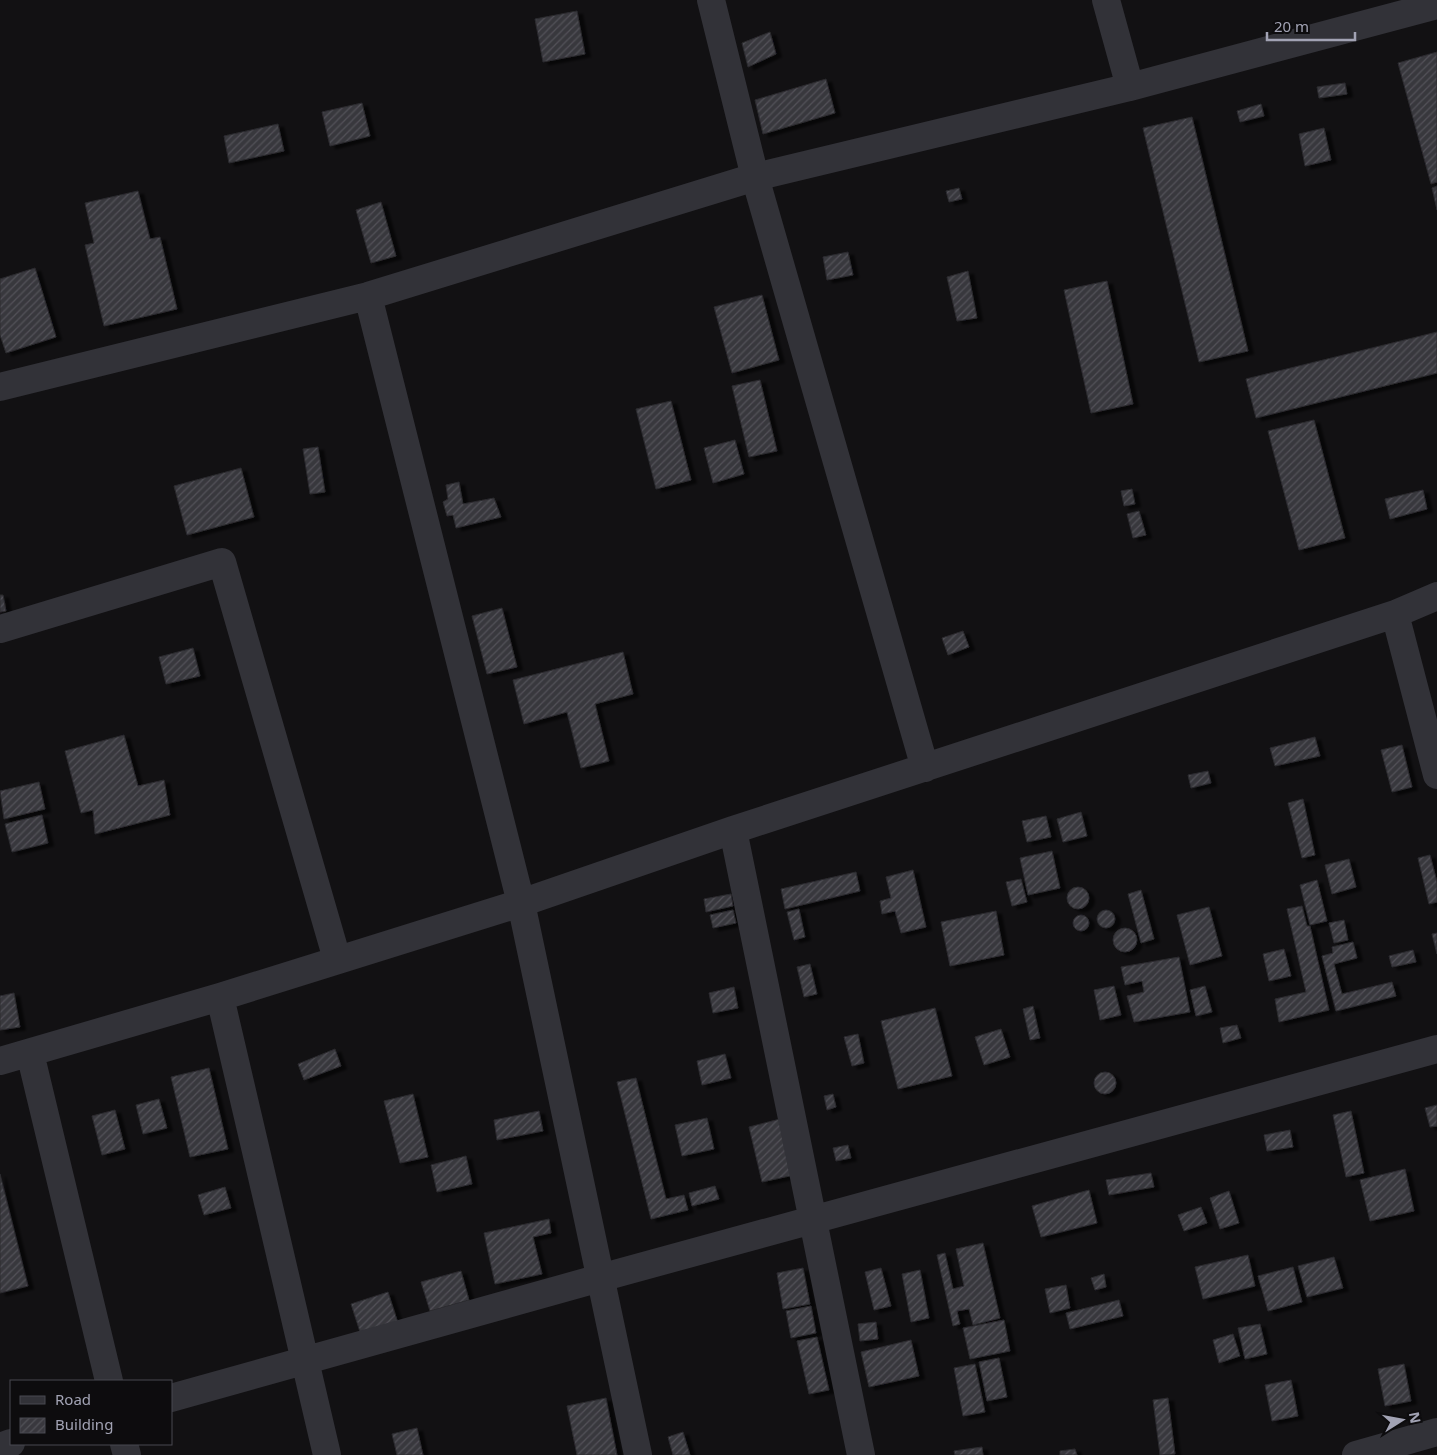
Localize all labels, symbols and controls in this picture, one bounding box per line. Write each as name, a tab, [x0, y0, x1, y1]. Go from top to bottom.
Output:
scale bar	[1267, 10, 1354, 42]
text: 20 m	[1274, 16, 1309, 36]
legend	[10, 1380, 172, 1445]
text: Road	[55, 1389, 91, 1409]
north arrow	[1377, 1395, 1427, 1445]
text: N	[1405, 1410, 1426, 1425]
text: Building	[55, 1414, 113, 1434]

